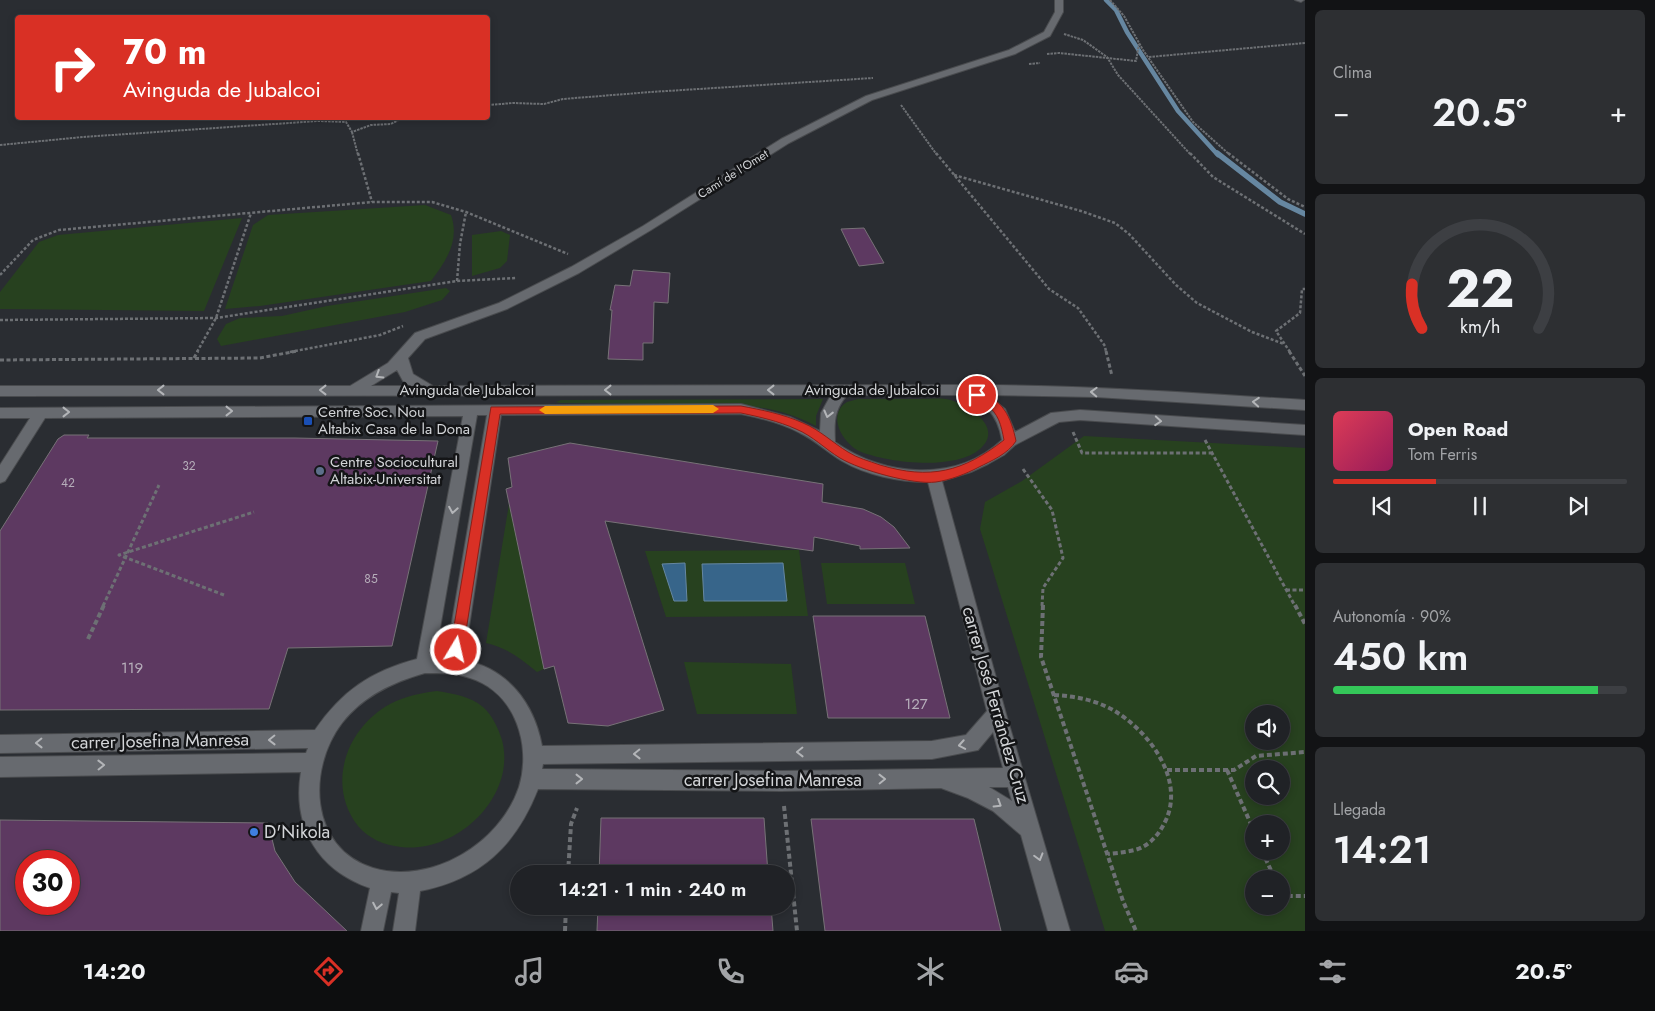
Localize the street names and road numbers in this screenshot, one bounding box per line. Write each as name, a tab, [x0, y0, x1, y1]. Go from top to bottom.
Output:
street label: Camí de l'Omet	[694, 145, 772, 203]
street label: Avinguda de Jubalcoi	[400, 379, 534, 401]
street label: Avinguda de Jubalcoi	[805, 379, 939, 401]
street label: carrer José Ferrández Cruz	[955, 604, 1037, 807]
street label: carrer Josefina Manresa	[71, 726, 249, 756]
street label: carrer Josefina Manresa	[684, 767, 862, 793]

